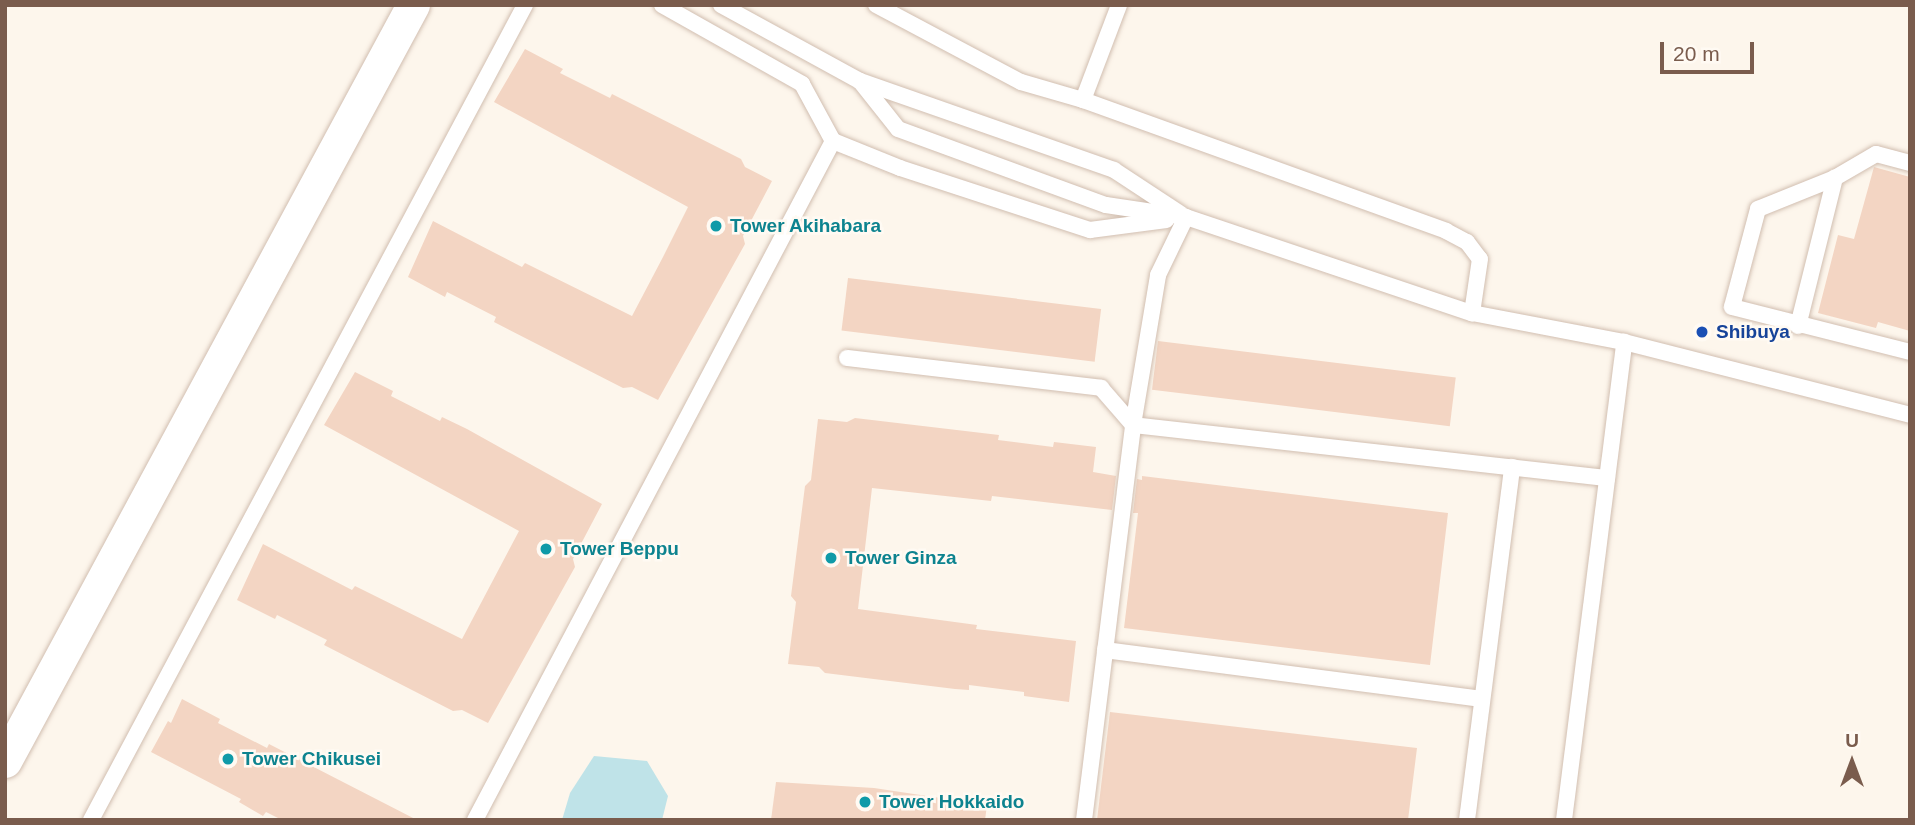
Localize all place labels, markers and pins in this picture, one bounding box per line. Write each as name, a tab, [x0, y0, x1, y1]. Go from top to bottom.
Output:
place label: Tower Akihabara	[730, 215, 882, 237]
marker: Tower Akihabara	[708, 218, 724, 234]
place label: Shibuya	[1716, 321, 1790, 343]
marker: Shibuya	[1694, 324, 1710, 340]
place label: Tower Beppu	[560, 538, 679, 560]
marker: Tower Beppu	[538, 541, 554, 557]
place label: Tower Ginza	[845, 547, 957, 569]
marker: Tower Ginza	[823, 550, 839, 566]
place label: Tower Chikusei	[242, 748, 381, 770]
marker: Tower Chikusei	[220, 751, 236, 767]
place label: Tower Hokkaido	[879, 791, 1024, 813]
marker: Tower Hokkaido	[857, 794, 873, 810]

